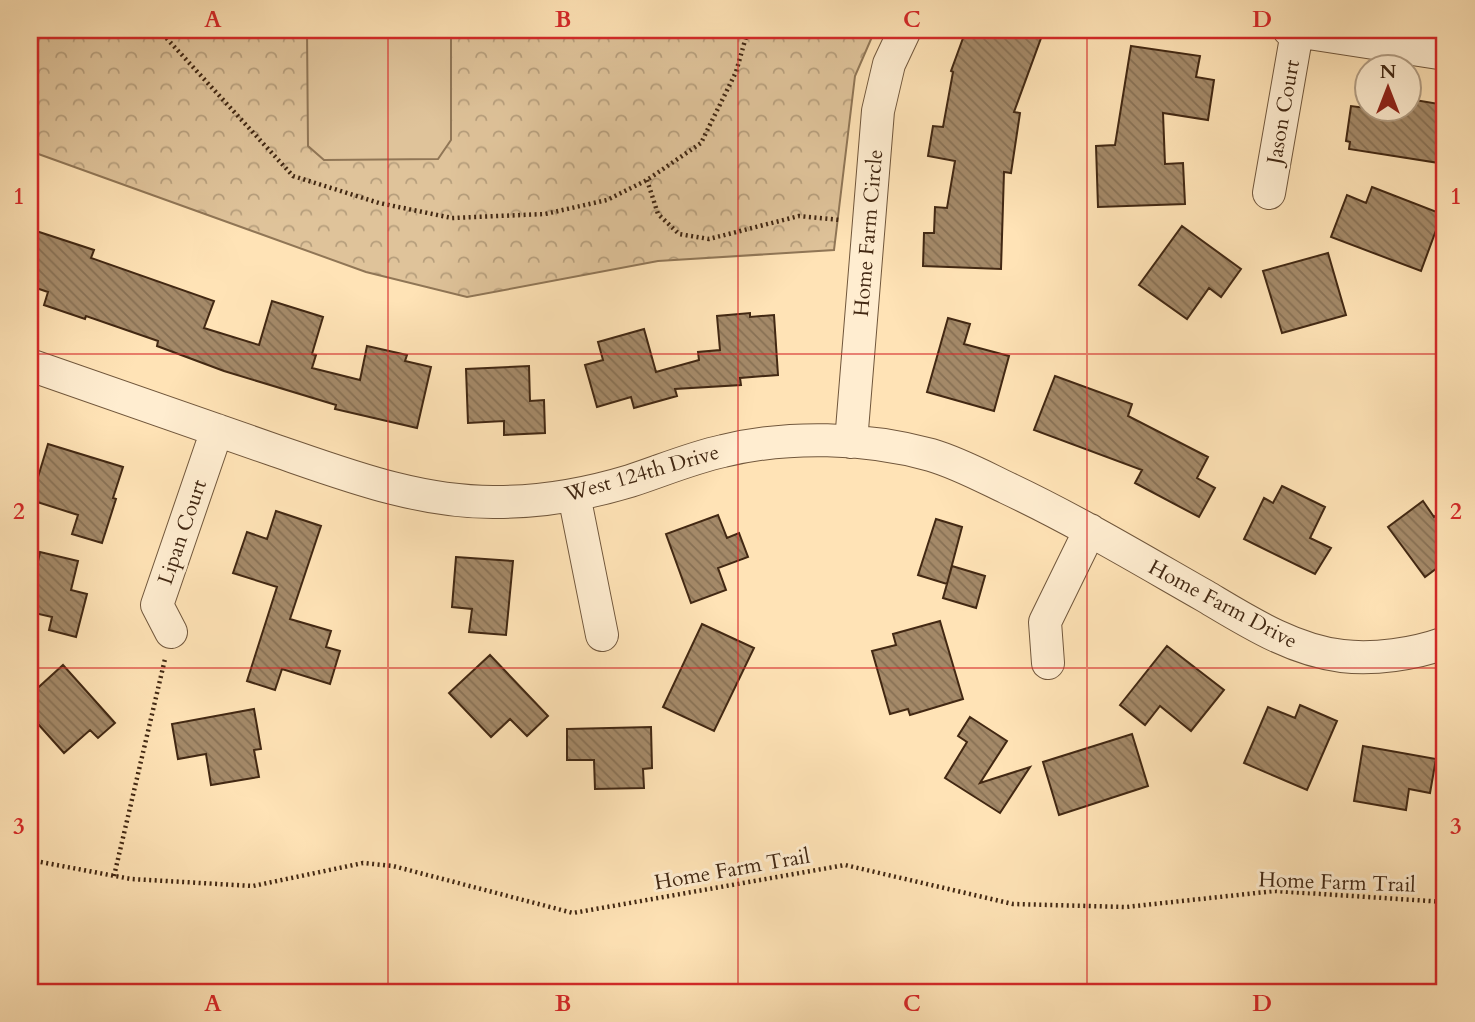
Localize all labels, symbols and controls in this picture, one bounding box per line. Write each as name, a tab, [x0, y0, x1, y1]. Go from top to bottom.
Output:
text: A	[204, 4, 222, 35]
text: B	[555, 4, 571, 35]
text: C	[903, 4, 921, 35]
text: D	[1252, 4, 1272, 35]
north arrow	[1352, 52, 1422, 122]
street label: Jason Court	[1260, 57, 1307, 169]
text: N	[1380, 59, 1397, 85]
street label: Home Farm Circle	[847, 148, 890, 318]
text: 1	[13, 181, 25, 212]
text: 1	[1450, 181, 1462, 212]
street label: West 124th Drive	[561, 438, 723, 510]
street label: Lipan Court	[151, 475, 214, 589]
text: 2	[13, 496, 25, 527]
text: 2	[1450, 496, 1462, 527]
street label: Home Farm Drive	[1143, 553, 1302, 656]
text: 3	[13, 811, 25, 842]
text: 3	[1450, 811, 1462, 842]
street label: Home Farm Trail	[652, 842, 812, 897]
street label: Home Farm Trail	[1258, 865, 1416, 900]
text: A	[204, 988, 222, 1019]
text: B	[555, 988, 571, 1019]
text: C	[903, 988, 921, 1019]
text: D	[1252, 988, 1272, 1019]

